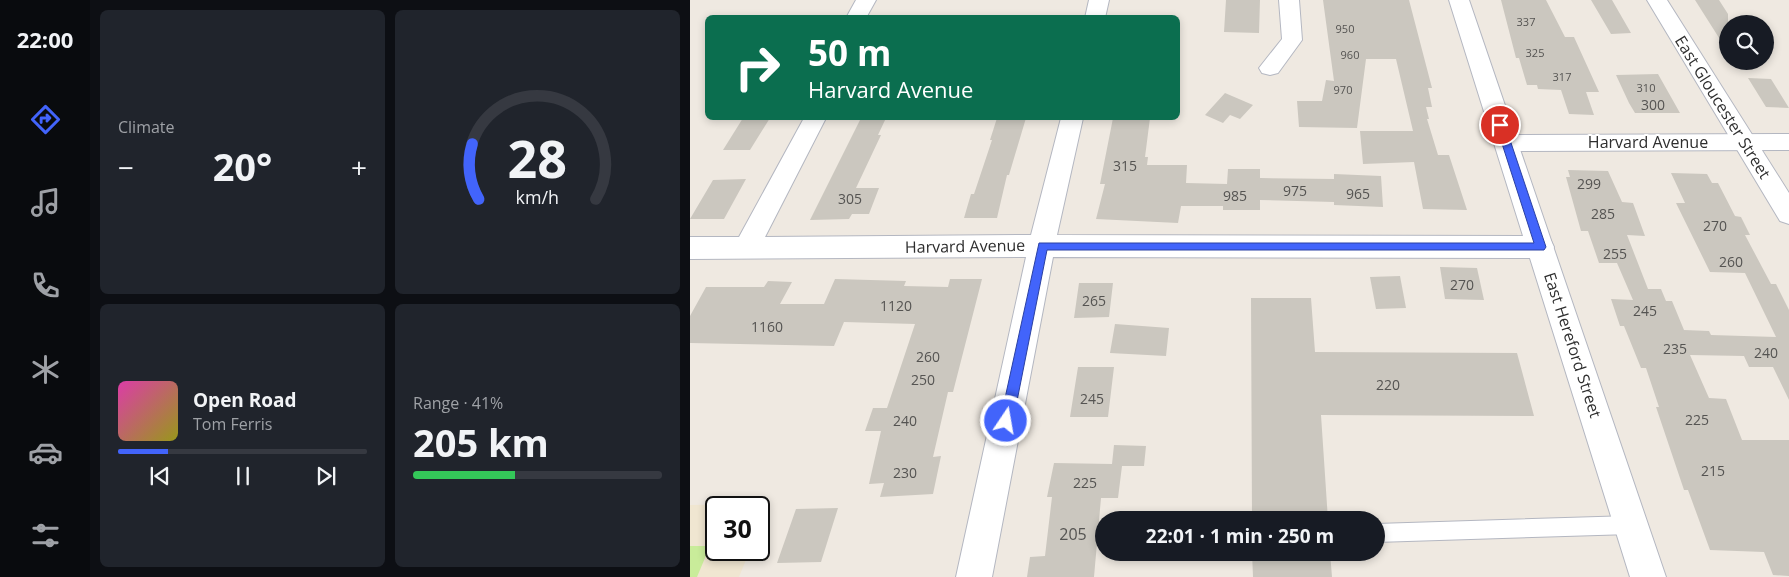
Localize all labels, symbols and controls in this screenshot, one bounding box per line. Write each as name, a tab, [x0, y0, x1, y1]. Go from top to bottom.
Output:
house number: 337	[1517, 14, 1535, 29]
map controls	[1719, 15, 1774, 70]
button: search	[1719, 15, 1774, 70]
house number: 950	[1336, 21, 1354, 36]
text: 22:00	[17, 24, 73, 54]
text: 50 m	[808, 29, 891, 76]
street label: East Gloucester Street	[1670, 31, 1776, 183]
icon: right	[725, 35, 790, 100]
house number: 325	[1526, 45, 1544, 60]
house number: 960	[1341, 47, 1359, 62]
house number: 317	[1553, 69, 1571, 84]
text: Harvard Avenue	[808, 74, 973, 104]
house number: 310	[1637, 80, 1655, 95]
house number: 970	[1334, 82, 1352, 97]
house number: 300	[1641, 95, 1665, 114]
icon: directions	[28, 102, 63, 137]
pin	[1479, 104, 1521, 146]
icon: arrive	[1486, 111, 1514, 139]
text: Climate	[118, 116, 175, 138]
text: 28	[508, 122, 567, 193]
street label: Harvard Avenue	[1588, 131, 1708, 153]
text: 20°	[213, 140, 272, 192]
text: −	[118, 148, 134, 186]
text: +	[351, 148, 367, 186]
house number: 315	[1113, 156, 1137, 175]
house number: 299	[1577, 174, 1601, 193]
house number: 975	[1283, 181, 1307, 200]
house number: 965	[1346, 184, 1370, 203]
icon: music	[28, 185, 63, 220]
text: km/h	[516, 185, 559, 209]
house number: 985	[1223, 186, 1247, 205]
house number: 305	[838, 189, 862, 208]
house number: 285	[1591, 204, 1615, 223]
house number: 270	[1703, 216, 1727, 235]
street label: Harvard Avenue	[905, 234, 1025, 258]
house number: 255	[1603, 244, 1627, 263]
house number: 260	[1719, 252, 1743, 271]
icon: phone	[28, 268, 63, 303]
street label: East Hereford Street	[1539, 269, 1607, 421]
house number: 270	[1450, 275, 1474, 294]
house number: 265	[1082, 291, 1106, 310]
house number: 1120	[880, 296, 912, 315]
house number: 245	[1633, 301, 1657, 320]
house number: 1160	[751, 317, 783, 336]
house number: 235	[1663, 339, 1687, 358]
house number: 240	[1754, 343, 1778, 362]
house number: 260	[916, 347, 940, 366]
icon: climate	[28, 352, 63, 387]
house number: 250	[911, 370, 935, 389]
house number: 220	[1376, 375, 1400, 394]
text: Open Road	[193, 387, 297, 413]
house number: 245	[1080, 389, 1104, 408]
text: Range · 41%	[413, 392, 503, 414]
position arrow	[979, 394, 1031, 446]
house number: 225	[1685, 410, 1709, 429]
house number: 240	[893, 411, 917, 430]
text: Tom Ferris	[193, 413, 272, 435]
text: 205 km	[413, 416, 549, 468]
icon: car	[28, 435, 63, 470]
house number: 215	[1701, 461, 1725, 480]
icon: previous	[146, 462, 174, 490]
icon: pause	[229, 462, 257, 490]
icon: next	[312, 462, 340, 490]
house number: 230	[893, 463, 917, 482]
house number: 225	[1073, 473, 1097, 492]
speed limit sign: 30	[705, 496, 770, 561]
icon: filters	[28, 518, 63, 553]
house number: 205	[1059, 523, 1087, 545]
text: 22:01 · 1 min · 250 m	[1146, 523, 1334, 549]

